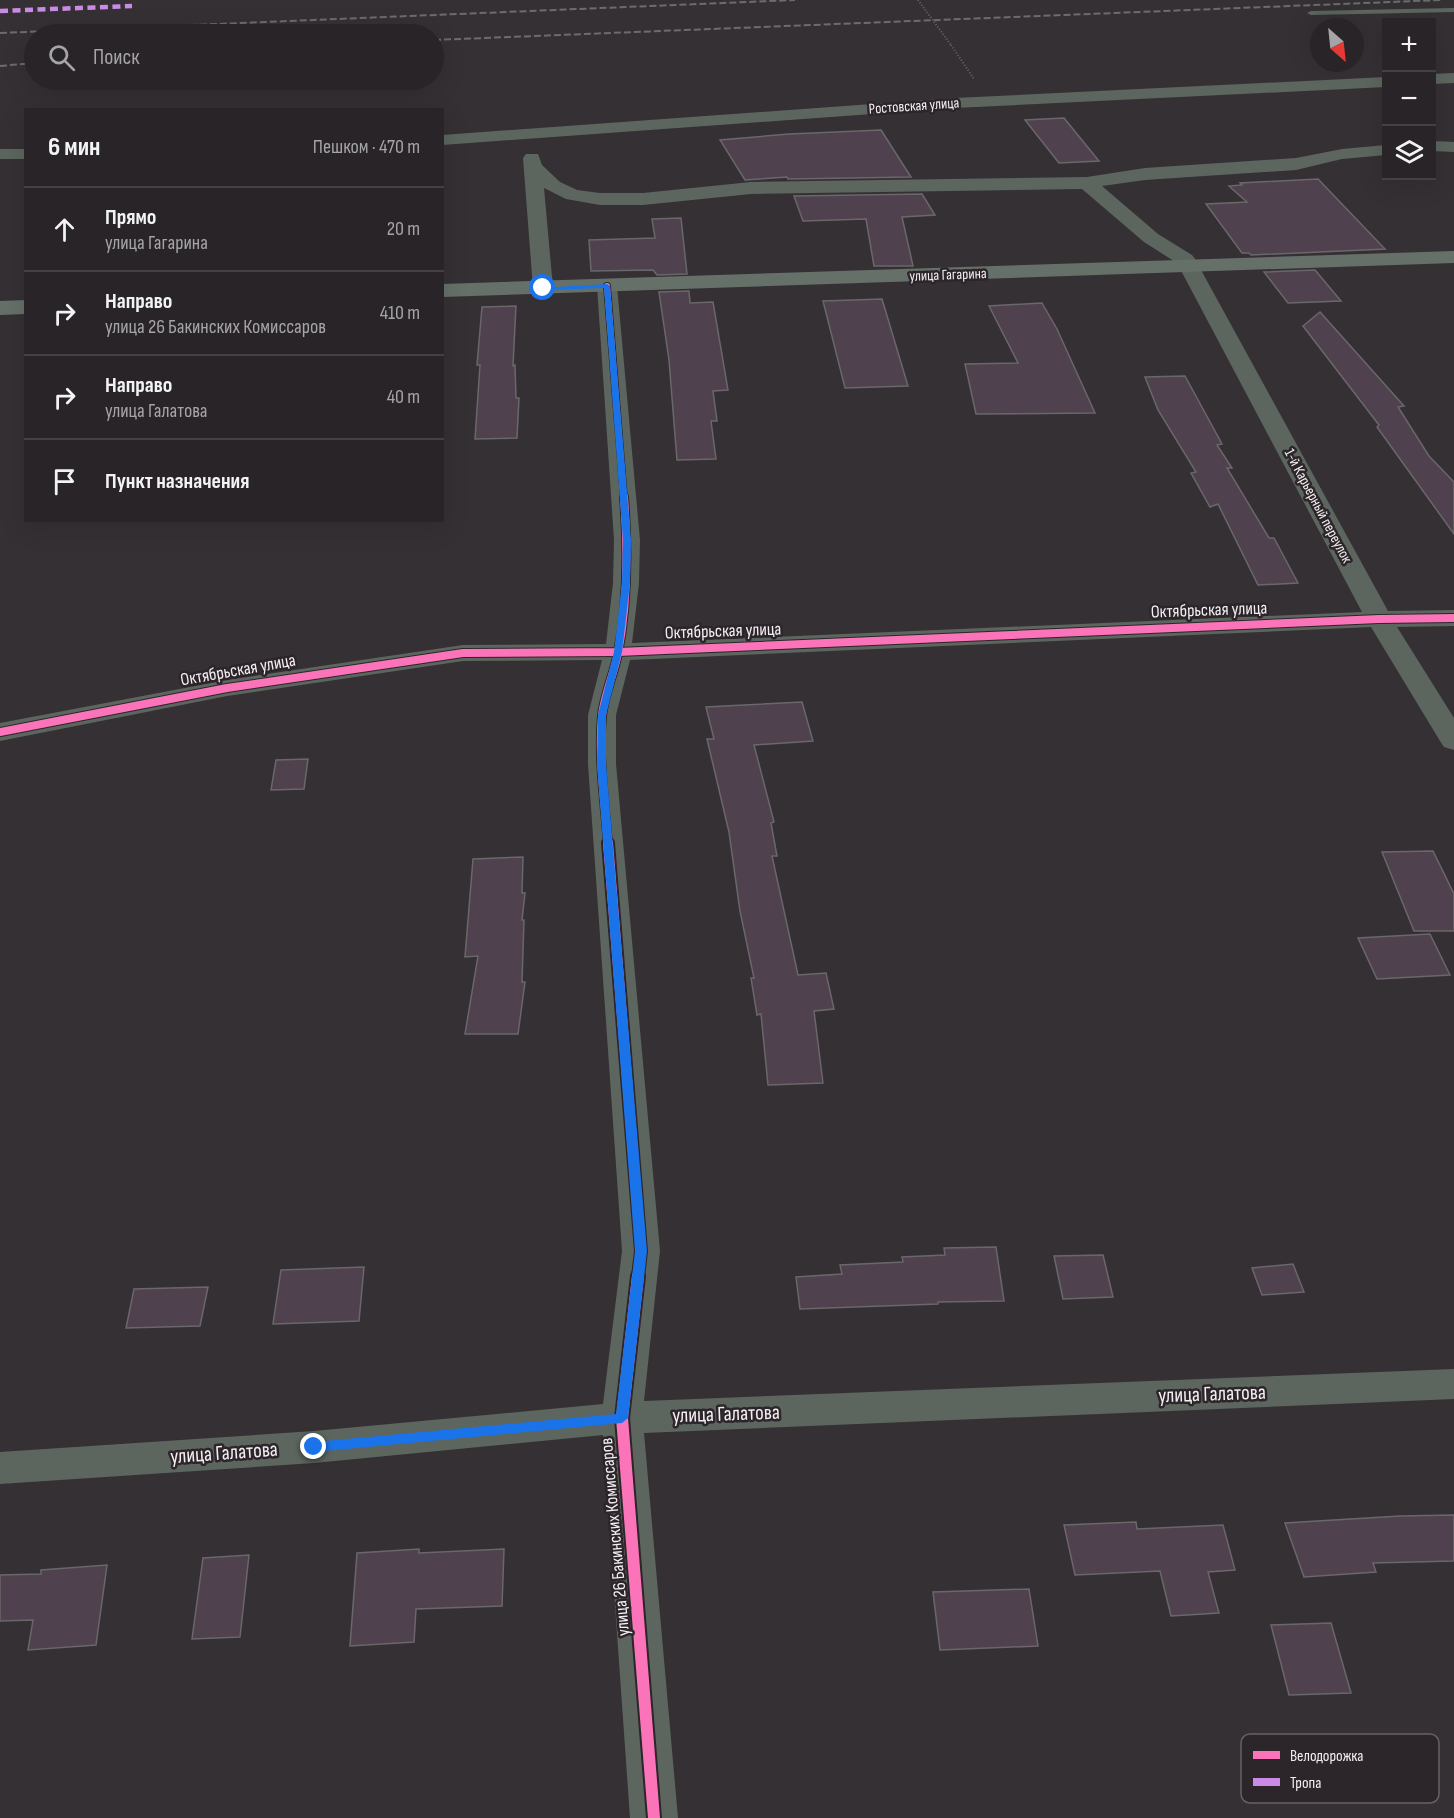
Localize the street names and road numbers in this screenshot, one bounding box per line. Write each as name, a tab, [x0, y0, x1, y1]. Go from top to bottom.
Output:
street label: Ростовская улица	[868, 93, 960, 119]
street label: улица Гагарина	[909, 264, 987, 286]
street label: 1-й Карьерный переулок	[1280, 446, 1356, 567]
street label: Октябрьская улица	[1150, 597, 1268, 623]
street label: Октябрьская улица	[664, 618, 782, 644]
street label: Октябрьская улица	[179, 650, 297, 690]
street label: улица Галатова	[1158, 1380, 1266, 1408]
street label: улица Галатова	[672, 1400, 780, 1428]
street label: улица Галатова	[169, 1437, 279, 1469]
street label: улица 26 Бакинских Комиссаров	[596, 1437, 634, 1637]

